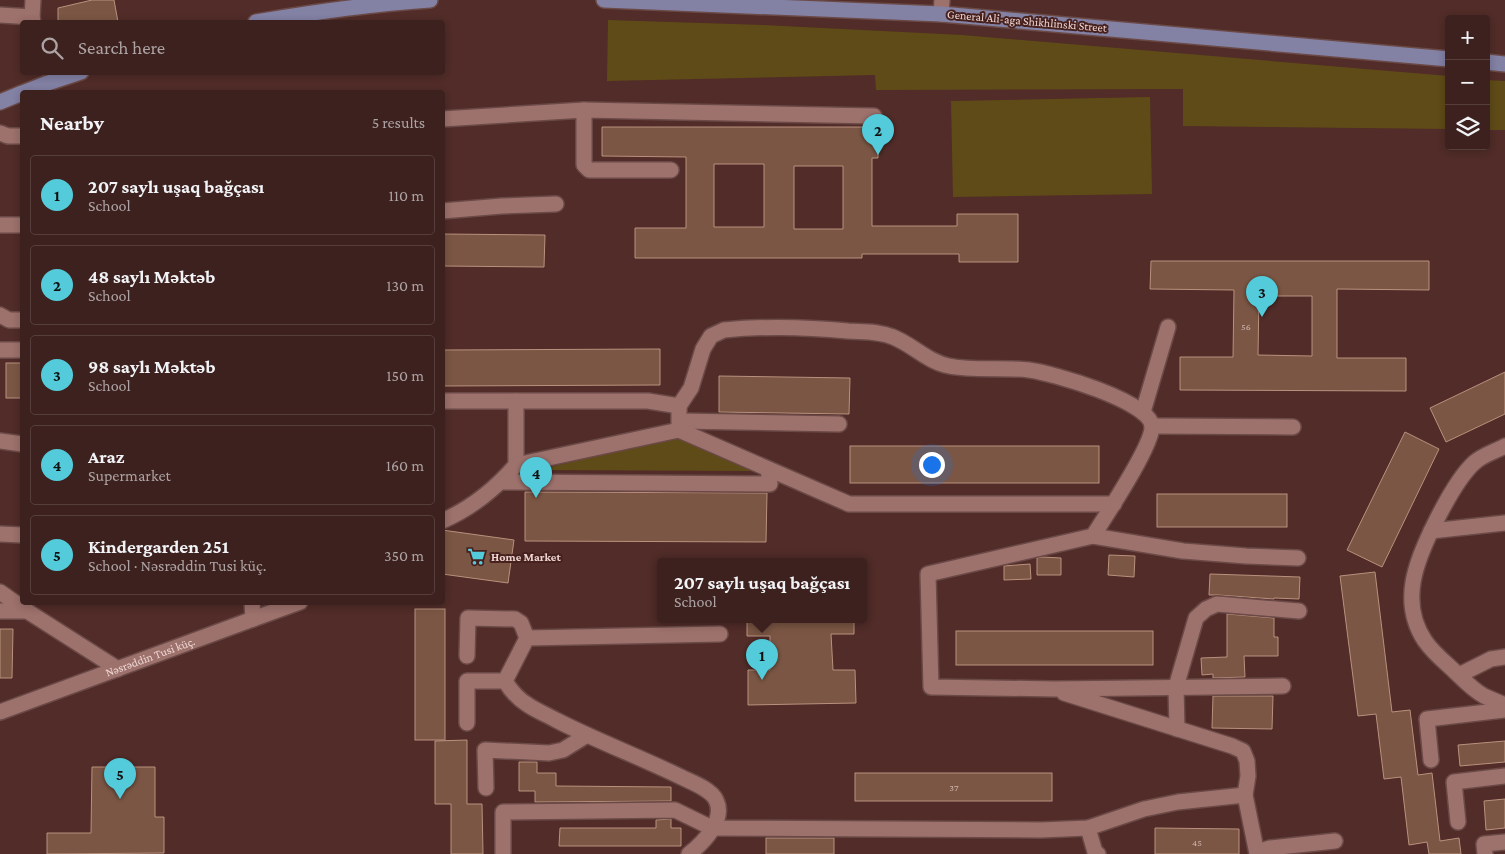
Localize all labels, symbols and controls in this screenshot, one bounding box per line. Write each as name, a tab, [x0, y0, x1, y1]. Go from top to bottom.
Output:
street label: General Ali-aga Shikhlinski Street	[947, 7, 1108, 35]
map controls	[1445, 15, 1490, 150]
button: +	[1445, 15, 1490, 60]
search box	[20, 20, 445, 75]
icon: search	[38, 34, 66, 62]
text: Search here	[78, 37, 165, 58]
button: −	[1445, 60, 1490, 105]
button: layers	[1445, 105, 1490, 150]
text: Nearby	[40, 111, 104, 135]
text: 5 results	[372, 114, 425, 131]
pin: 2	[862, 114, 894, 155]
text: 207 saylı uşaq bağçası	[88, 176, 264, 197]
text: 1	[54, 187, 60, 204]
text: 110 m	[388, 187, 424, 204]
text: School	[88, 197, 131, 214]
text: 48 saylı Məktəb	[88, 266, 215, 287]
pin: 3	[1246, 276, 1278, 317]
text: 2	[53, 277, 61, 294]
text: 130 m	[386, 277, 424, 294]
text: School	[88, 287, 131, 304]
house number: 56	[1241, 321, 1251, 332]
text: 98 saylı Məktəb	[88, 356, 216, 377]
text: 3	[53, 367, 61, 384]
text: 150 m	[386, 367, 424, 384]
text: School	[88, 377, 131, 394]
text: Araz	[88, 446, 125, 467]
your location	[919, 452, 945, 478]
text: 4	[53, 457, 61, 474]
text: 160 m	[386, 457, 424, 474]
pin: 4	[520, 457, 552, 498]
text: Supermarket	[88, 467, 171, 484]
text: Kindergarden 251	[88, 536, 229, 557]
text: 5	[53, 547, 61, 564]
text: 350 m	[384, 547, 424, 564]
supermarket icon: Home Market	[467, 547, 487, 567]
place label: Home Market	[491, 550, 561, 564]
text: School · Nəsrəddin Tusi küç.	[88, 557, 266, 574]
popup	[657, 558, 867, 623]
text: 207 saylı uşaq bağçası	[674, 572, 850, 593]
text: School	[674, 593, 717, 610]
street label: Nəsrəddin Tusi küç.	[103, 634, 197, 680]
pin: 1	[746, 639, 778, 680]
pin: 5	[104, 758, 136, 799]
house number: 37	[949, 782, 959, 793]
house number: 45	[1192, 837, 1202, 848]

